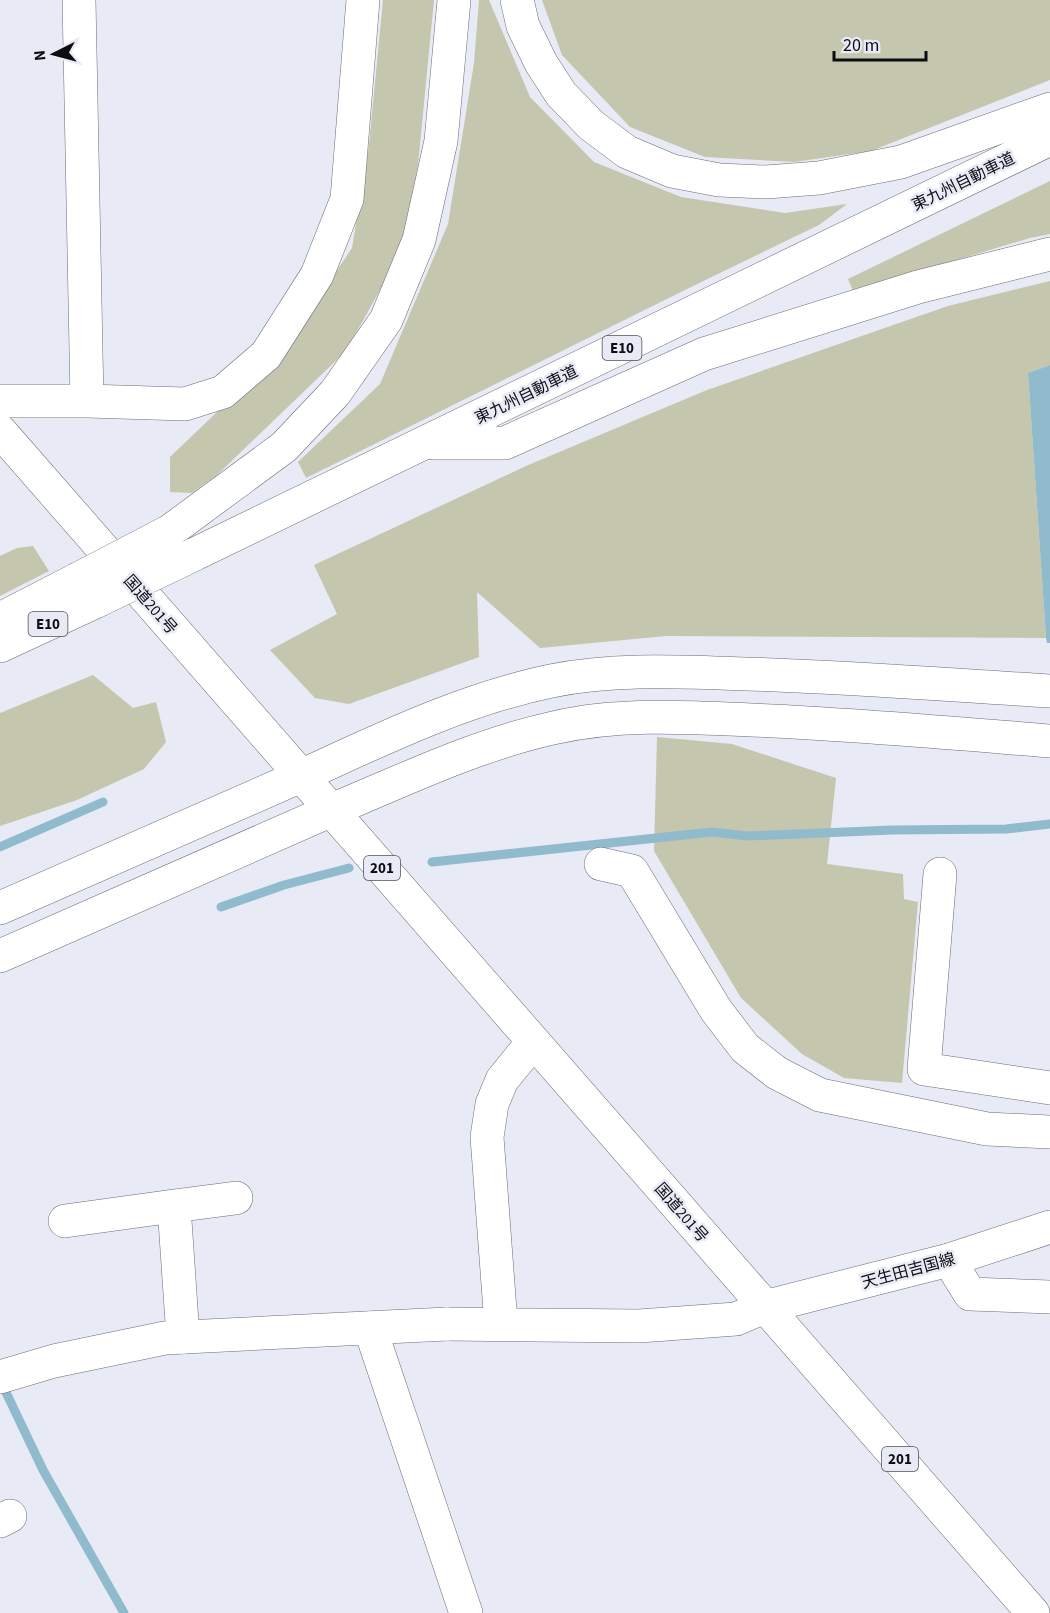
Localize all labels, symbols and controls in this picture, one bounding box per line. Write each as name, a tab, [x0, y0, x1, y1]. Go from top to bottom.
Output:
north arrow	[24, 24, 84, 84]
scale bar	[834, 24, 926, 62]
text: 20 m	[843, 33, 879, 58]
text: N	[29, 49, 52, 62]
street label: 東九州自動車道	[908, 147, 1019, 216]
road number: E10	[602, 336, 642, 360]
street label: 東九州自動車道	[471, 360, 582, 429]
street label: 国道201号	[118, 570, 182, 639]
road number: E10	[28, 612, 68, 636]
road number: 201	[364, 856, 400, 880]
street label: 国道201号	[649, 1178, 713, 1247]
street label: 天生田吉国線	[859, 1248, 957, 1294]
road number: 201	[882, 1447, 918, 1471]

